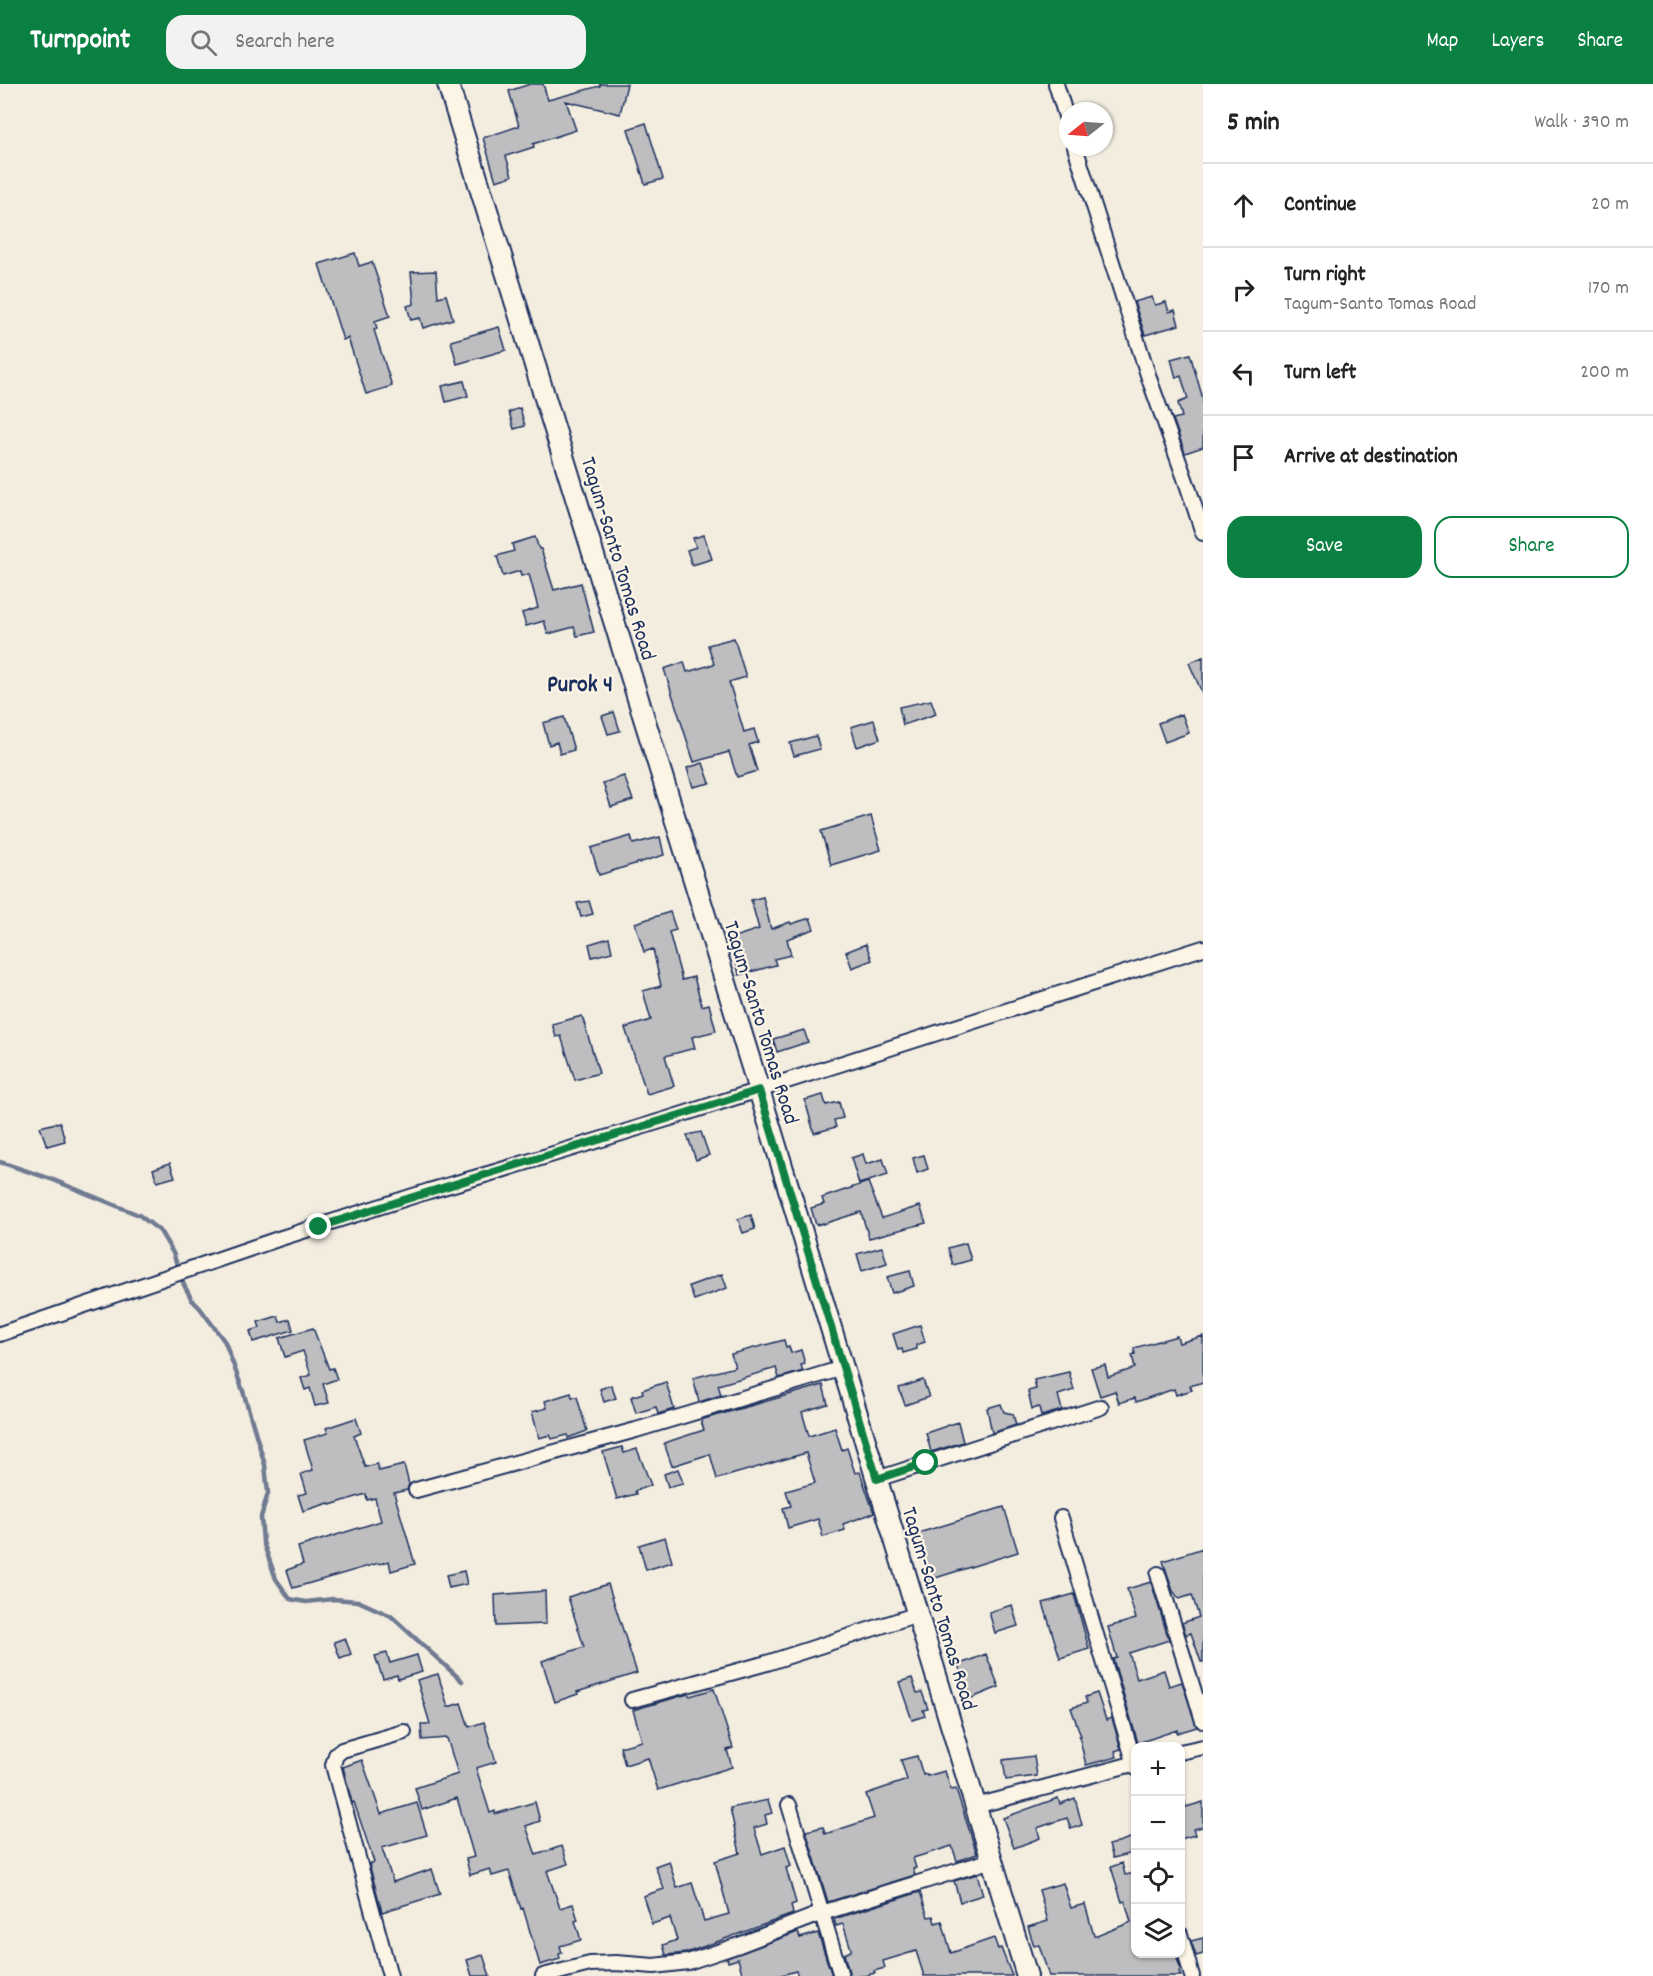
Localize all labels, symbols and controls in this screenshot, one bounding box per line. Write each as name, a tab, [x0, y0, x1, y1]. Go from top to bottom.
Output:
search box	[166, 15, 586, 69]
text: Turnpoint	[30, 22, 130, 62]
icon: search	[187, 26, 220, 59]
text: Search here	[235, 27, 335, 58]
text: Map	[1427, 27, 1458, 57]
text: Layers	[1491, 27, 1544, 57]
text: Share	[1577, 27, 1623, 57]
north arrow	[1059, 102, 1113, 156]
text: 5 min	[1227, 105, 1280, 142]
text: Walk · 390 m	[1534, 109, 1629, 137]
icon: ahead	[1227, 189, 1260, 222]
text: Continue	[1284, 190, 1356, 221]
text: 20 m	[1591, 191, 1629, 219]
text: Turn right	[1284, 260, 1366, 291]
icon: right	[1227, 273, 1260, 306]
text: 170 m	[1588, 275, 1629, 303]
text: Tagum-Santo Tomas Road	[1284, 291, 1476, 319]
icon: left	[1227, 357, 1260, 390]
text: Turn left	[1284, 358, 1356, 389]
text: 200 m	[1580, 359, 1629, 387]
icon: arrive	[1227, 441, 1260, 474]
text: Arrive at destination	[1284, 442, 1458, 473]
street label: Tagum-Santo Tomas Road	[571, 453, 662, 665]
button: Save	[1227, 516, 1422, 578]
button: Share	[1434, 516, 1629, 578]
district label: Purok 4	[547, 669, 613, 703]
street label: Tagum-Santo Tomas Road	[714, 917, 805, 1129]
route end	[305, 1213, 331, 1239]
route start	[912, 1449, 938, 1475]
street label: Tagum-Santo Tomas Road	[892, 1503, 983, 1715]
map controls	[1131, 1742, 1185, 1958]
button: +	[1131, 1742, 1185, 1796]
button: −	[1131, 1796, 1185, 1850]
button: locate	[1131, 1850, 1185, 1904]
button: layers	[1131, 1904, 1185, 1958]

